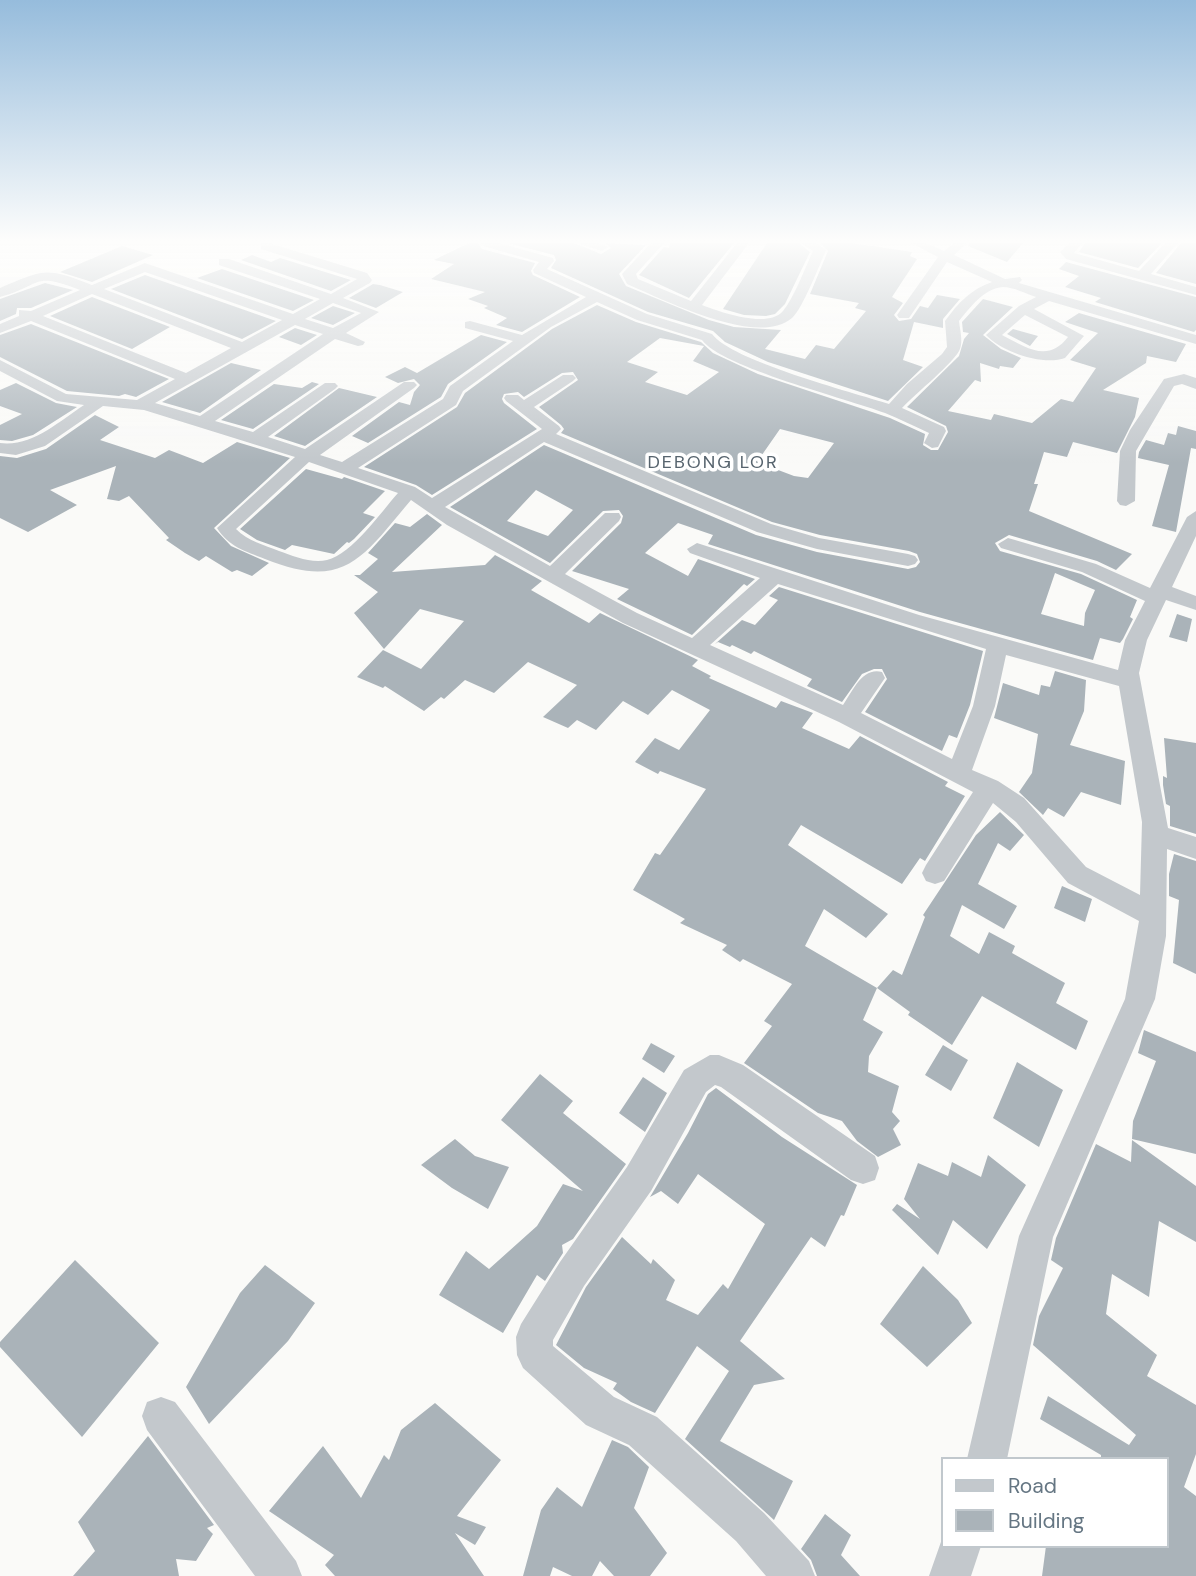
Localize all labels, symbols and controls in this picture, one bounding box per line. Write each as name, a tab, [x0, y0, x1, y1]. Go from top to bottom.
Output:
district label: DEBONG LOR	[649, 452, 777, 474]
legend	[940, 1457, 1168, 1548]
text: Road	[1008, 1472, 1057, 1500]
text: Building	[1008, 1507, 1084, 1535]

